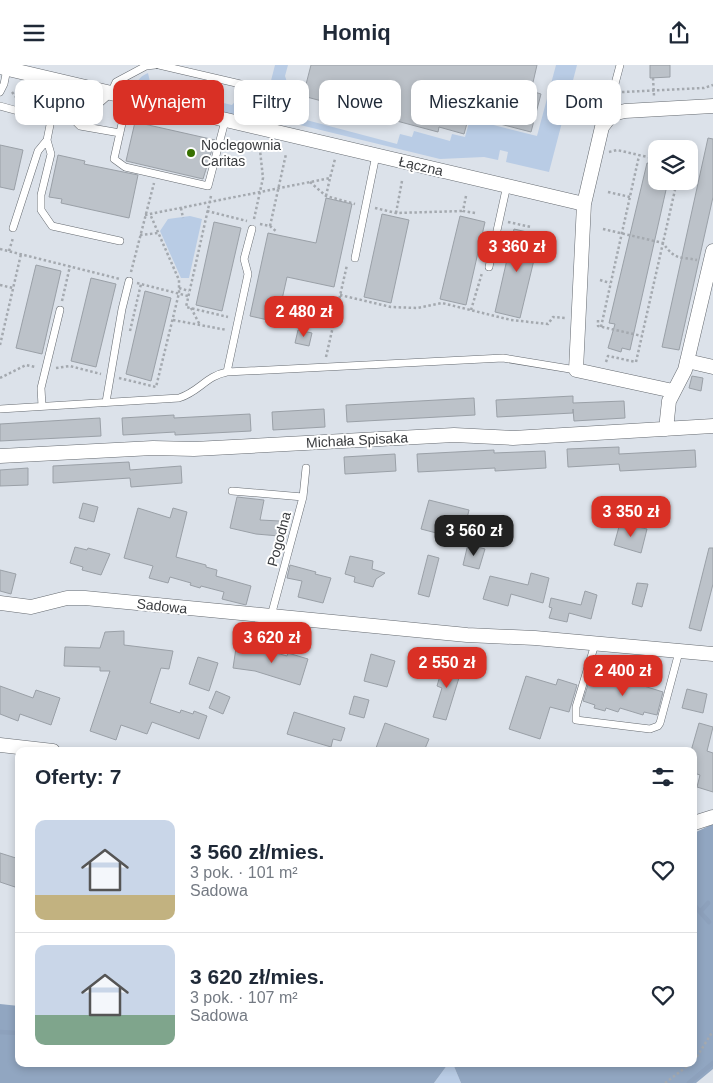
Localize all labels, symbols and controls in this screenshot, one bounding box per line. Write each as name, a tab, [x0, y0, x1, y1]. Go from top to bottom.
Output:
icon: menu	[20, 19, 48, 47]
icon: share	[665, 19, 693, 47]
text: Homiq	[322, 20, 391, 45]
chip: Kupno	[15, 80, 103, 125]
chip: Wynajem	[113, 80, 224, 125]
chip: Filtry	[234, 80, 309, 125]
chip: Nowe	[319, 80, 401, 125]
chip: Mieszkanie	[411, 80, 537, 125]
chip: Dom	[547, 80, 621, 125]
place label: Noclegownia Caritas	[201, 137, 281, 169]
map controls	[648, 140, 698, 190]
button: layers	[648, 140, 698, 190]
marker: Noclegownia Caritas	[185, 147, 197, 159]
street label: Łączna	[397, 153, 445, 179]
pin: 3 360 zł	[465, 231, 569, 273]
text: 3 360 zł	[489, 238, 545, 255]
pin: 2 480 zł	[252, 295, 356, 338]
text: 2 480 zł	[276, 303, 332, 320]
street label: Michała Spisaka	[306, 429, 409, 451]
pin: 3 350 zł	[579, 495, 683, 538]
text: 3 350 zł	[603, 503, 659, 520]
street label: Pogodna	[264, 510, 294, 568]
pin: 3 560 zł	[422, 515, 526, 557]
text: 3 560 zł	[446, 522, 502, 539]
street label: Sadowa	[136, 595, 188, 617]
pin: 3 620 zł	[220, 621, 324, 664]
text: 3 620 zł	[244, 629, 300, 646]
pin: 2 550 zł	[395, 647, 499, 689]
text: 2 550 zł	[419, 654, 475, 671]
pin: 2 400 zł	[571, 655, 675, 697]
text: 2 400 zł	[595, 662, 651, 679]
icon: filters	[649, 763, 677, 791]
text: Oferty: 7	[35, 765, 121, 788]
icon: home	[75, 840, 135, 900]
text: 3 560 zł/mies.	[190, 840, 324, 863]
icon: heart	[649, 856, 677, 884]
text: 3 pok. · 101 m²	[190, 864, 298, 881]
text: Sadowa	[190, 882, 248, 899]
icon: home	[75, 965, 135, 1025]
text: 3 620 zł/mies.	[190, 965, 324, 988]
icon: heart	[649, 981, 677, 1009]
text: 3 pok. · 107 m²	[190, 989, 298, 1006]
text: Sadowa	[190, 1007, 248, 1024]

